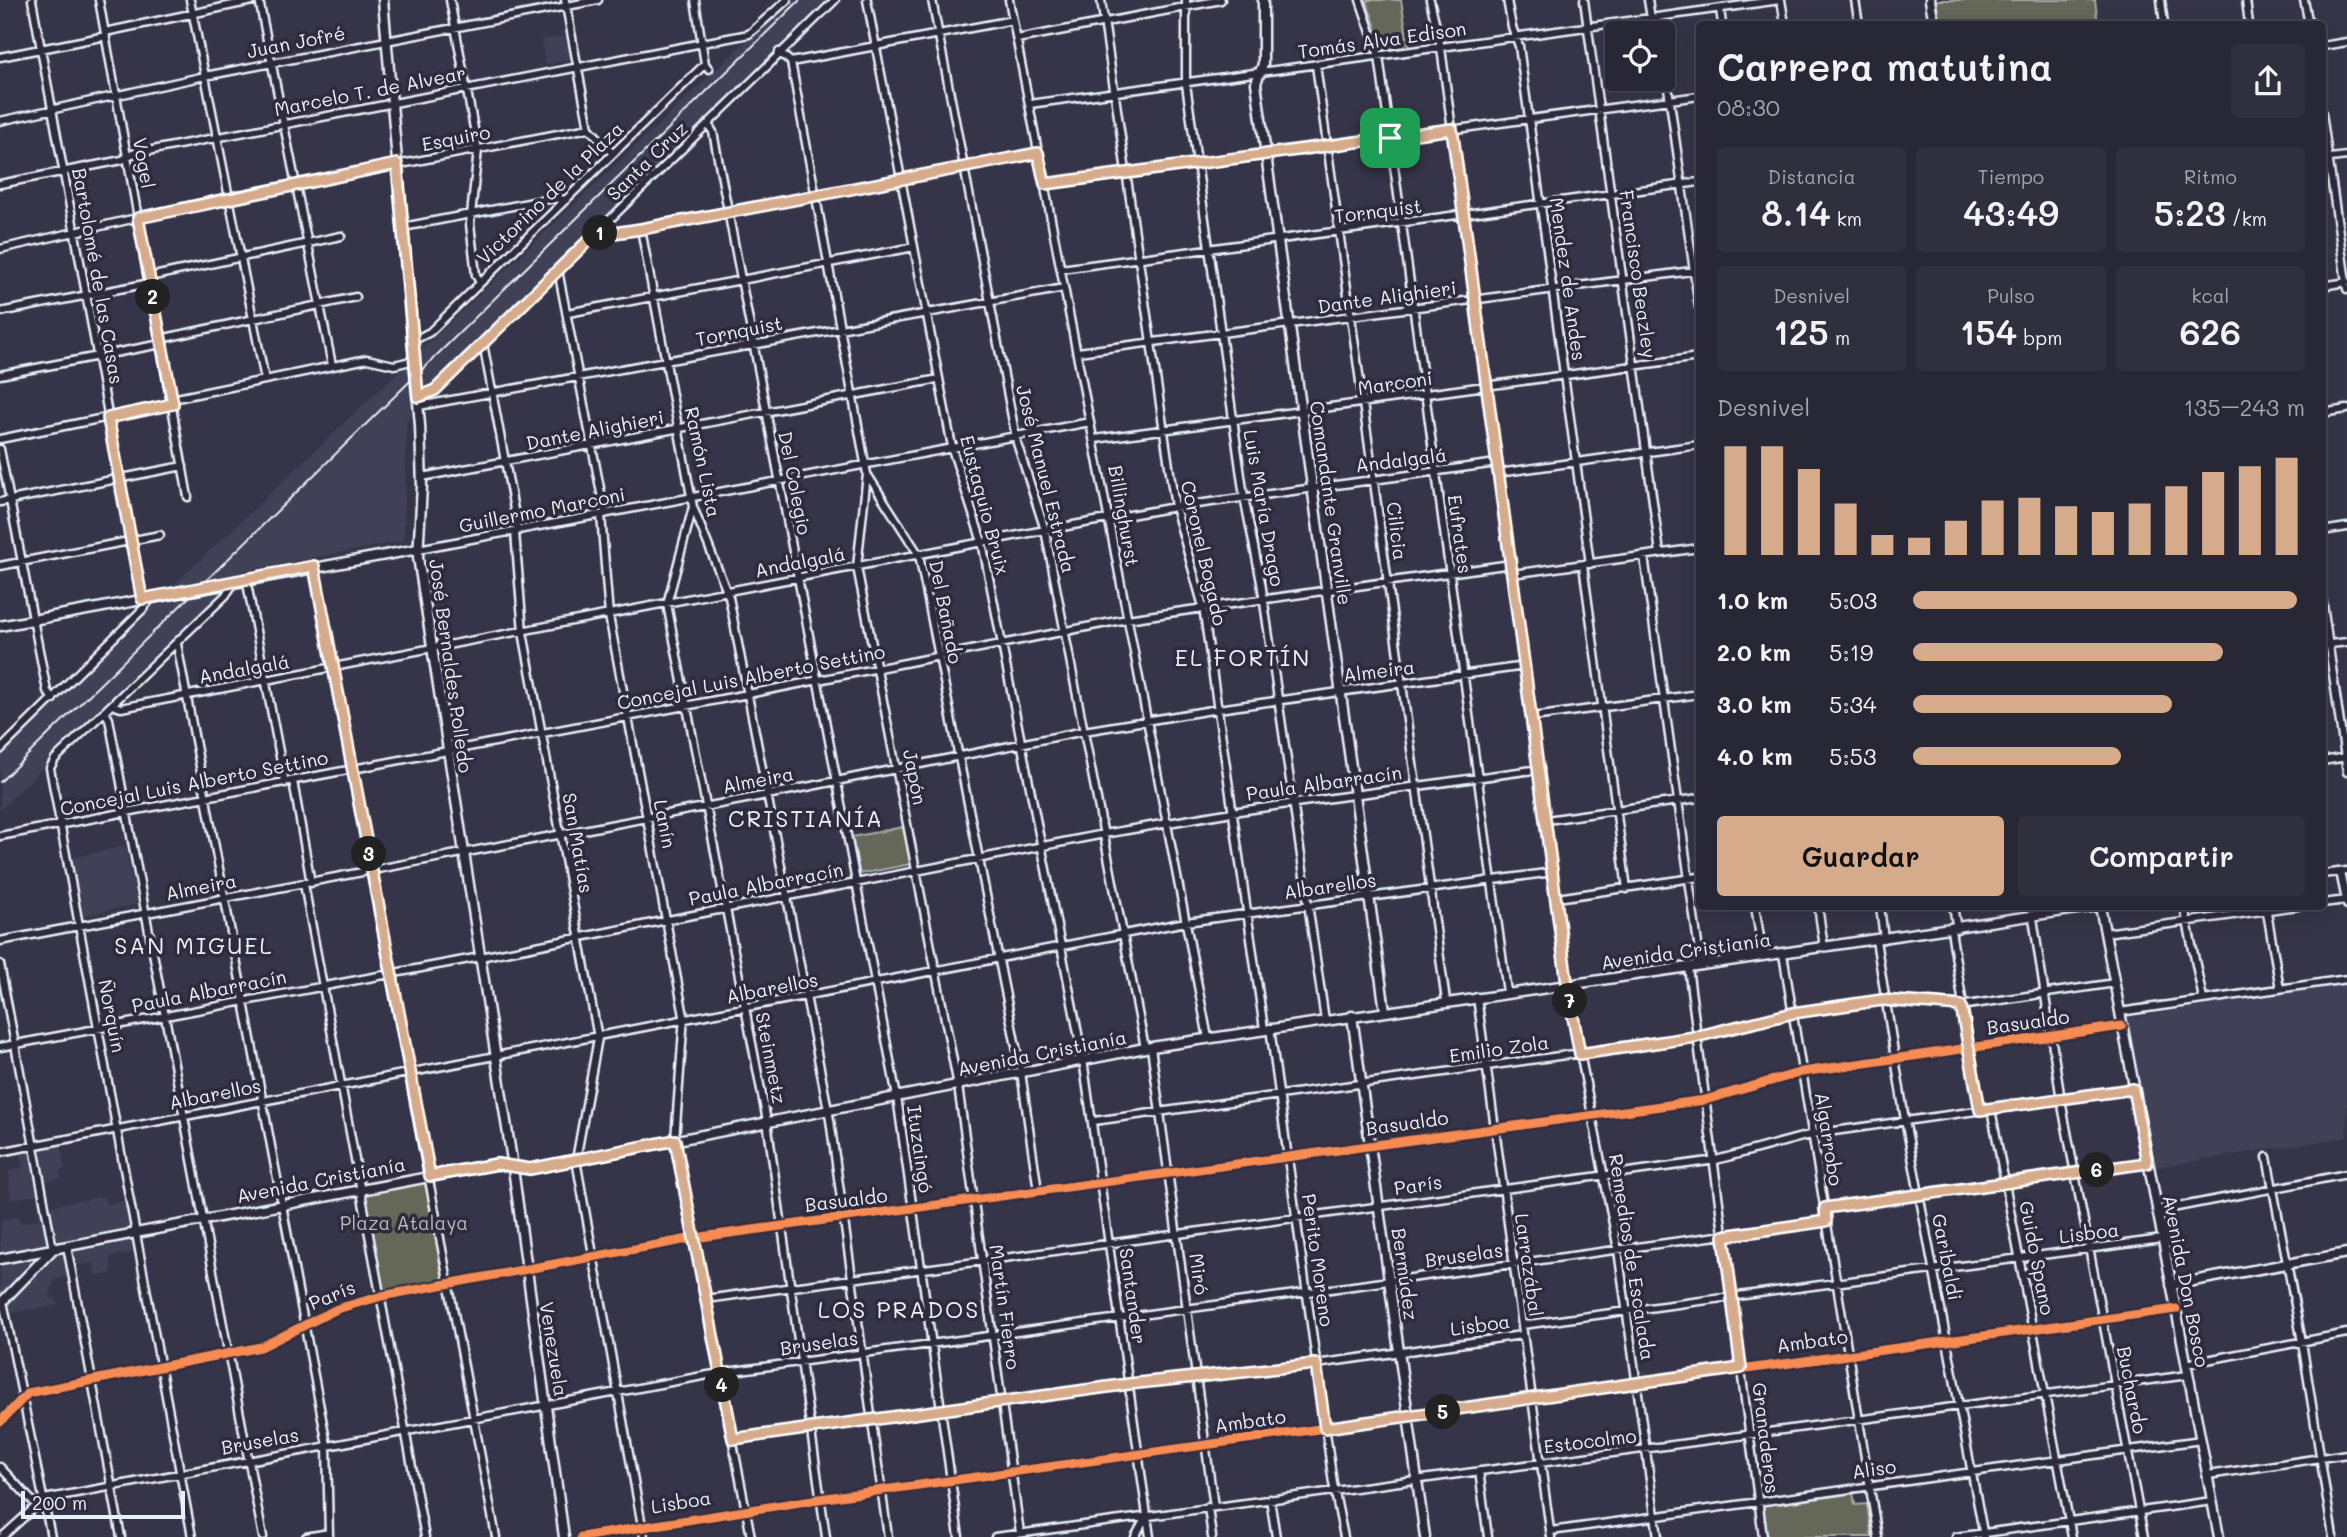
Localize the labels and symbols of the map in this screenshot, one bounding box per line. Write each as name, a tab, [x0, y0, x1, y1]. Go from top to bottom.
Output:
street label: Tomás Alva Edison	[1296, 15, 1468, 64]
street label: Juan Jofré	[245, 20, 347, 63]
street label: Marcelo T. de Alvear	[272, 60, 468, 121]
pin	[1360, 108, 1420, 168]
street label: Victorino de la Plaza	[471, 116, 629, 269]
street label: Santa Cruz	[601, 116, 693, 206]
street label: Esquiro	[419, 119, 492, 156]
street label: Vogel	[128, 136, 161, 190]
street label: Bartolomé de las Casas	[67, 166, 130, 386]
street label: Francisco Beazley	[1614, 188, 1663, 360]
street label: Tornquist	[1333, 193, 1423, 228]
street label: Mendez de Andes	[1545, 196, 1592, 362]
pin: 1	[582, 216, 618, 250]
street label: Dante Alighieri	[1316, 274, 1458, 319]
pin: 2	[136, 280, 170, 314]
street label: Tornquist	[693, 310, 784, 351]
street label: Marconi	[1356, 365, 1434, 400]
street label: José Manuel Estrada	[1011, 382, 1082, 576]
street label: Comandante Granville	[1305, 399, 1358, 607]
street label: Dante Alighieri	[524, 404, 666, 455]
street label: Ramón Lista	[680, 404, 727, 519]
street label: Luis María Drago	[1238, 428, 1291, 588]
street label: Del Colegio	[773, 429, 818, 537]
street label: Eustaquio Bruix	[955, 432, 1016, 577]
street label: Andalgalá	[1354, 442, 1448, 478]
street label: Billinghurst	[1103, 463, 1146, 569]
street label: Coronel Bogado	[1176, 478, 1233, 628]
street label: Guillermo Marconi	[457, 481, 627, 538]
street label: Eufrates	[1443, 493, 1478, 575]
street label: Cilicia	[1382, 500, 1413, 562]
street label: Andalgalá	[752, 540, 847, 583]
street label: José Bernaldes Polledo	[424, 557, 479, 774]
street label: Del Bañado	[924, 558, 969, 666]
street label: Concejal Luis Alberto Settino	[615, 638, 887, 715]
district label: EL FORTÍN	[1175, 642, 1311, 672]
street label: Andalgalá	[197, 648, 291, 689]
street label: Almeira	[1342, 654, 1416, 687]
street label: Concejal Luis Alberto Settino	[58, 744, 330, 821]
street label: Japón	[898, 747, 933, 807]
street label: Paula Albarracín	[1244, 759, 1403, 806]
street label: Almeira	[720, 760, 796, 799]
street label: San Matías	[557, 791, 600, 895]
street label: Lanín	[649, 798, 682, 850]
district label: CRISTIANÍA	[728, 803, 884, 833]
pin: 3	[352, 836, 386, 872]
street label: Paula Albarracín	[686, 856, 845, 911]
street label: Almeira	[163, 867, 239, 906]
street label: Albarellos	[1282, 867, 1378, 904]
street label: Avenida Cristianía	[1599, 926, 1773, 975]
district label: SAN MIGUEL	[114, 930, 274, 960]
street label: Paula Albarracín	[129, 963, 288, 1018]
street label: Albarellos	[724, 966, 820, 1009]
street label: Ñorquín	[93, 977, 132, 1055]
pin: 7	[1552, 984, 1588, 1018]
street label: Basualdo	[1985, 1003, 2071, 1040]
street label: Steinmetz	[750, 1010, 793, 1106]
street label: Avenida Cristianía	[955, 1024, 1129, 1081]
street label: Emilio Zola	[1447, 1029, 1550, 1068]
street label: Albarellos	[167, 1072, 263, 1115]
street label: Algarrobo	[1810, 1090, 1849, 1188]
street label: Ituzaingó	[902, 1104, 939, 1194]
street label: Basualdo	[1364, 1104, 1450, 1141]
street label: Avenida Cristianía	[234, 1151, 408, 1208]
street label: Remedios de Escalada	[1604, 1152, 1661, 1362]
pin: 6	[2080, 1152, 2114, 1188]
street label: París	[1392, 1169, 1444, 1200]
street label: Basualdo	[803, 1182, 889, 1217]
street label: Perito Moreno	[1297, 1192, 1340, 1328]
street label: Avenida Don Bosco	[2158, 1193, 2215, 1369]
street label: Guido Spano	[2014, 1199, 2061, 1317]
park label: Plaza Atalaya	[340, 1210, 468, 1235]
street label: Garibaldi	[1927, 1211, 1968, 1302]
street label: Larrazábal	[1510, 1212, 1549, 1318]
street label: Lisboa	[2058, 1216, 2120, 1249]
street label: Bermúdez	[1387, 1226, 1424, 1322]
street label: Bruselas	[1423, 1237, 1505, 1272]
street label: Martín Fierro	[984, 1243, 1027, 1371]
street label: Santander	[1114, 1246, 1153, 1346]
street label: Miró	[1184, 1252, 1215, 1296]
street label: París	[305, 1274, 359, 1315]
district label: LOS PRADOS	[818, 1294, 980, 1324]
street label: Venezuela	[535, 1300, 574, 1398]
street label: Lisboa	[1448, 1308, 1512, 1341]
street label: Ambato	[1775, 1323, 1849, 1358]
street label: Bruselas	[778, 1325, 860, 1360]
street label: Buchardo	[2112, 1344, 2153, 1436]
pin: 4	[704, 1368, 740, 1402]
street label: Granaderos	[1747, 1381, 1786, 1495]
pin: 5	[1426, 1394, 1460, 1430]
street label: Ambato	[1213, 1403, 1287, 1438]
street label: Bruselas	[219, 1421, 301, 1460]
street label: Estocolmo	[1542, 1422, 1638, 1459]
street label: Aliso	[1850, 1453, 1898, 1484]
street label: Lisboa	[649, 1484, 713, 1519]
scale bar	[21, 1488, 186, 1520]

